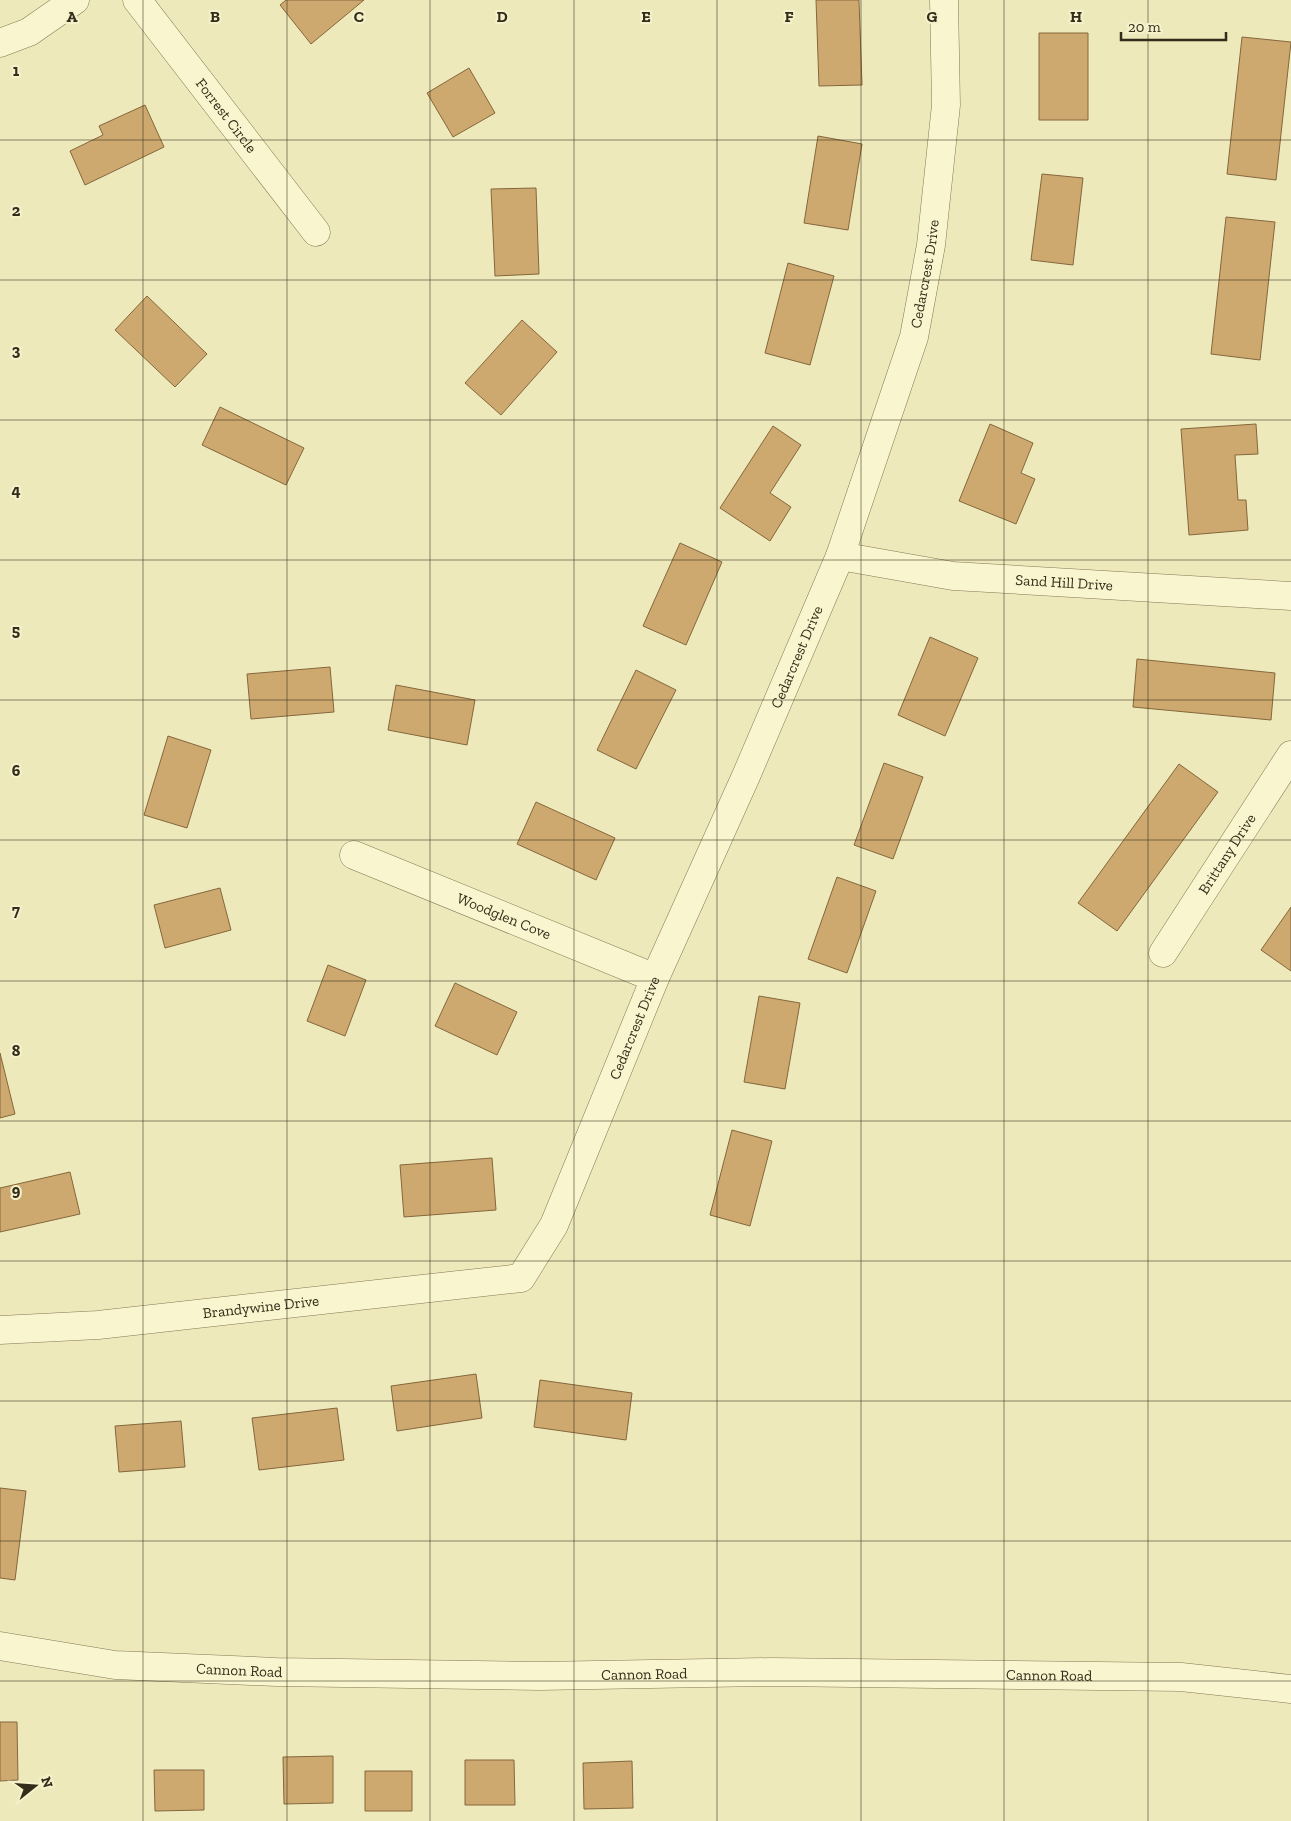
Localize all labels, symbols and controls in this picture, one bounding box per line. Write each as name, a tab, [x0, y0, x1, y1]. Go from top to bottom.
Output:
text: A	[67, 7, 78, 26]
text: B	[210, 7, 220, 26]
text: C	[354, 7, 364, 26]
text: D	[496, 7, 508, 26]
text: E	[641, 7, 651, 26]
text: F	[784, 7, 794, 26]
text: G	[927, 7, 938, 26]
text: H	[1070, 7, 1082, 26]
scale bar	[1121, 10, 1226, 42]
text: 20 m	[1128, 18, 1161, 36]
text: 1	[13, 61, 20, 80]
street label: Forrest Circle	[192, 75, 261, 156]
text: 2	[12, 201, 21, 220]
street label: Cedarcrest Drive	[907, 219, 943, 330]
text: 3	[12, 341, 21, 360]
text: 4	[11, 481, 21, 500]
street label: Sand Hill Drive	[1015, 571, 1113, 594]
street label: Cedarcrest Drive	[767, 603, 827, 711]
text: 5	[12, 621, 20, 640]
text: 6	[12, 761, 21, 780]
street label: Brittany Drive	[1194, 810, 1260, 898]
street label: Woodglen Cove	[454, 889, 554, 944]
text: 7	[12, 901, 20, 920]
street label: Cedarcrest Drive	[605, 974, 664, 1082]
text: 8	[12, 1041, 21, 1060]
text: 9	[12, 1181, 21, 1200]
street label: Brandywine Drive	[202, 1291, 320, 1322]
street label: Cannon Road	[196, 1660, 283, 1681]
street label: Cannon Road	[601, 1664, 688, 1684]
street label: Cannon Road	[1006, 1666, 1093, 1685]
north arrow	[10, 1761, 60, 1811]
text: N	[37, 1775, 57, 1790]

